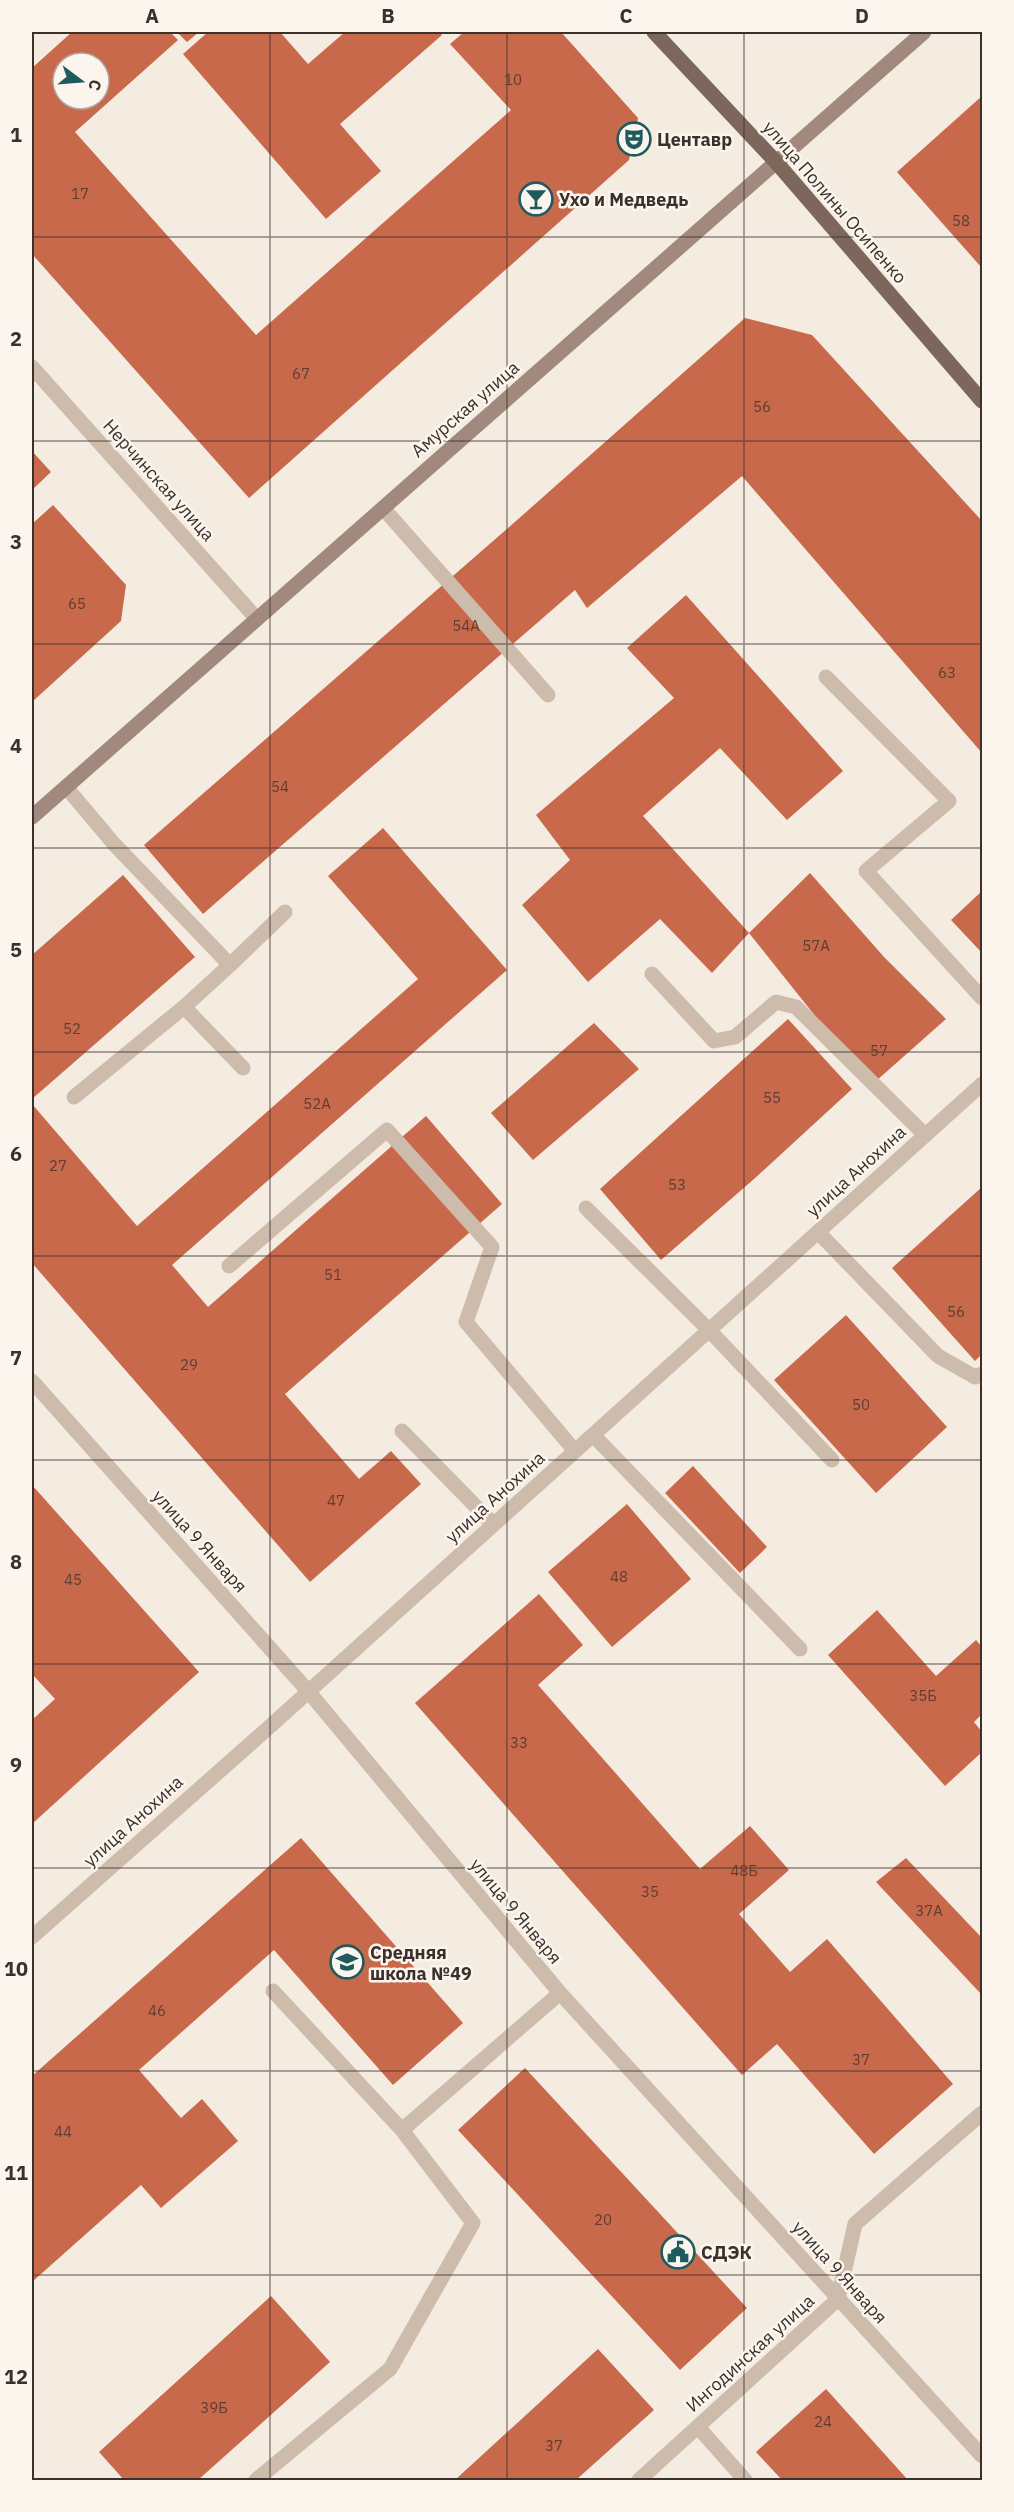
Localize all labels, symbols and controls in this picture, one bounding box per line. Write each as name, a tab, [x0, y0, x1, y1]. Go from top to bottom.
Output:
text: A	[145, 2, 159, 29]
text: B	[381, 2, 395, 29]
text: C	[619, 2, 633, 29]
text: D	[855, 2, 869, 29]
north arrow	[51, 51, 111, 111]
house number: 10	[504, 70, 522, 89]
text: С	[84, 77, 106, 93]
street label: улица Полины Осипенко	[758, 116, 912, 288]
text: 1	[10, 121, 22, 148]
theatre icon: Центавр	[616, 121, 652, 157]
place label: Центавр	[657, 128, 732, 151]
bar icon: Ухо и Медведь	[518, 181, 554, 217]
house number: 17	[71, 184, 89, 203]
place label: Ухо и Медведь	[559, 188, 688, 211]
house number: 58	[952, 211, 970, 230]
text: 2	[10, 325, 22, 352]
street label: Амурская улица	[406, 356, 524, 462]
house number: 67	[292, 364, 310, 383]
house number: 56	[753, 397, 771, 416]
street label: Нерчинская улица	[98, 414, 220, 546]
text: 3	[10, 528, 22, 555]
house number: 65	[68, 594, 86, 613]
house number: 54А	[452, 616, 480, 635]
house number: 63	[938, 663, 956, 682]
text: 4	[10, 732, 22, 759]
house number: 54	[271, 777, 289, 796]
text: 5	[10, 936, 22, 963]
house number: 57А	[802, 936, 830, 955]
house number: 52	[63, 1019, 81, 1038]
house number: 57	[870, 1041, 888, 1060]
house number: 55	[763, 1088, 781, 1107]
house number: 52А	[303, 1094, 331, 1113]
street label: улица Анохина	[801, 1120, 911, 1222]
text: 6	[10, 1140, 22, 1167]
house number: 27	[49, 1156, 67, 1175]
house number: 53	[668, 1175, 686, 1194]
house number: 51	[324, 1265, 342, 1284]
house number: 56	[947, 1302, 965, 1321]
text: 7	[10, 1344, 22, 1371]
house number: 29	[180, 1355, 198, 1374]
house number: 50	[852, 1395, 870, 1414]
street label: улица Анохина	[440, 1446, 550, 1548]
street label: улица 9 Января	[148, 1485, 252, 1597]
house number: 47	[327, 1491, 345, 1510]
text: 8	[10, 1548, 22, 1575]
house number: 48	[610, 1567, 628, 1586]
house number: 45	[64, 1570, 82, 1589]
house number: 35Б	[909, 1686, 937, 1705]
house number: 33	[510, 1733, 528, 1752]
text: 9	[10, 1751, 22, 1778]
street label: улица Анохина	[78, 1770, 188, 1872]
street label: улица 9 Января	[465, 1853, 567, 1969]
house number: 48Б	[730, 1861, 758, 1880]
house number: 35	[641, 1882, 659, 1901]
house number: 37А	[915, 1901, 943, 1920]
place label: Средняя школа №49	[370, 1941, 472, 1985]
school or university icon: Средняя школа №49	[329, 1944, 365, 1980]
text: 10	[4, 1955, 28, 1982]
house number: 46	[148, 2001, 166, 2020]
house number: 37	[852, 2050, 870, 2069]
house number: 44	[54, 2122, 72, 2141]
text: 11	[4, 2159, 28, 2186]
house number: 20	[594, 2210, 612, 2229]
street label: улица 9 Января	[788, 2216, 892, 2328]
public building icon: СДЭК	[660, 2234, 696, 2270]
place label: СДЭК	[701, 2241, 752, 2264]
street label: Ингодинская улица	[681, 2289, 819, 2417]
text: 12	[4, 2363, 28, 2390]
house number: 39Б	[200, 2398, 228, 2417]
house number: 24	[814, 2412, 832, 2431]
house number: 37	[545, 2436, 563, 2455]

